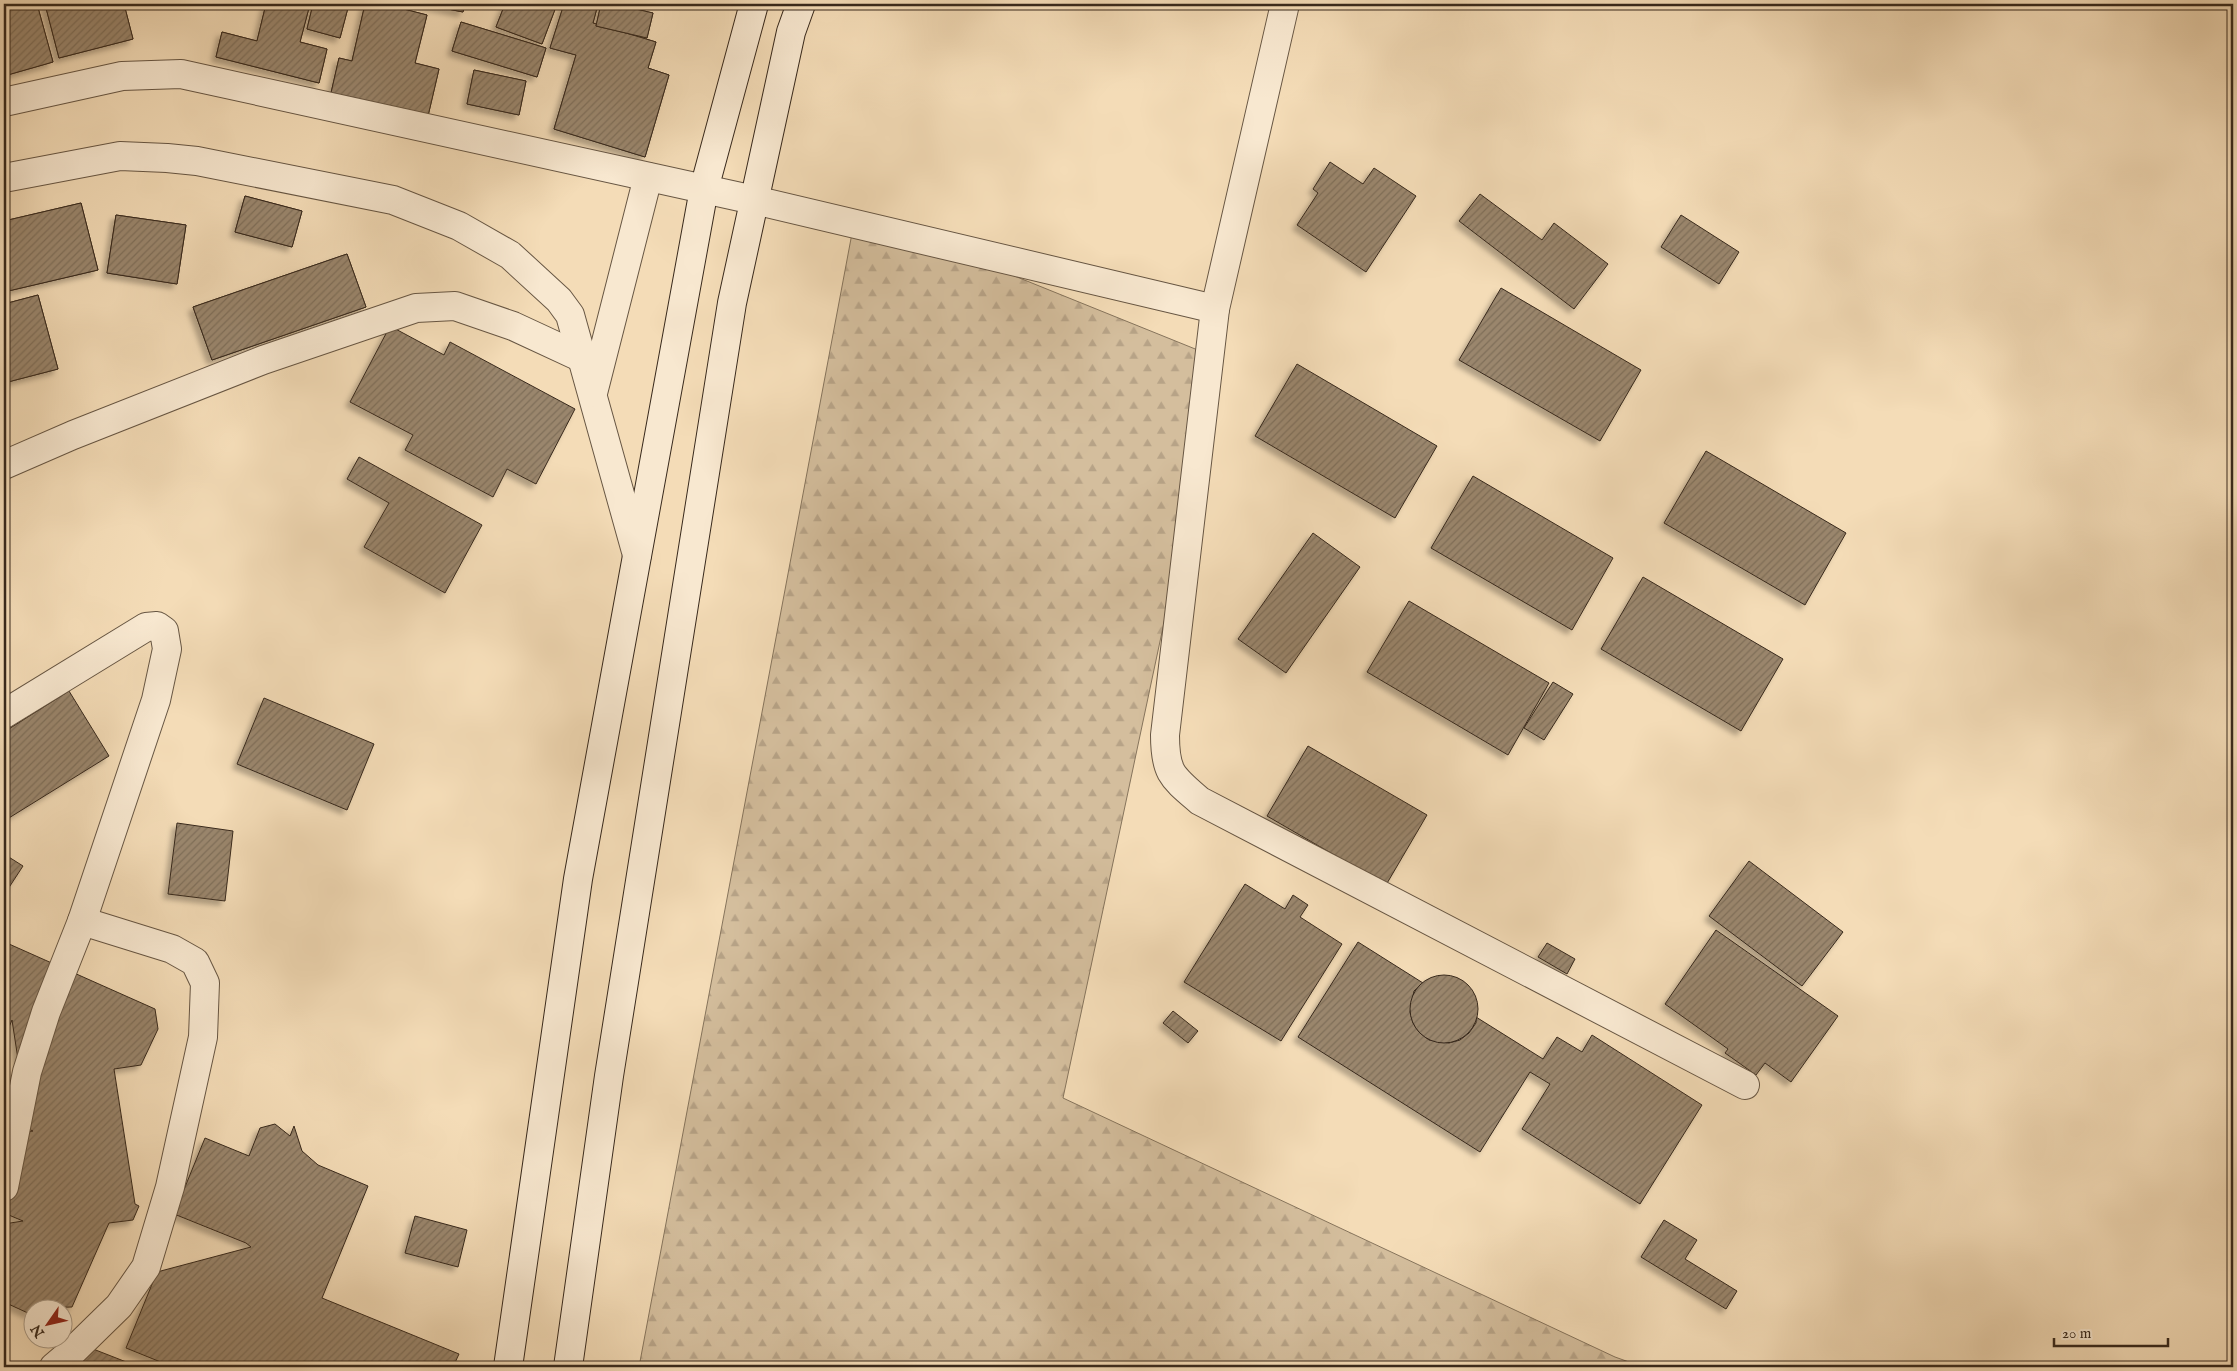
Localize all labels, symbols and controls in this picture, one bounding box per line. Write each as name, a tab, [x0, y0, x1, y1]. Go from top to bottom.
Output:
north arrow	[22, 1298, 72, 1348]
scale bar	[2054, 1316, 2168, 1348]
text: N	[27, 1321, 49, 1342]
text: 20 m	[2062, 1324, 2092, 1343]

